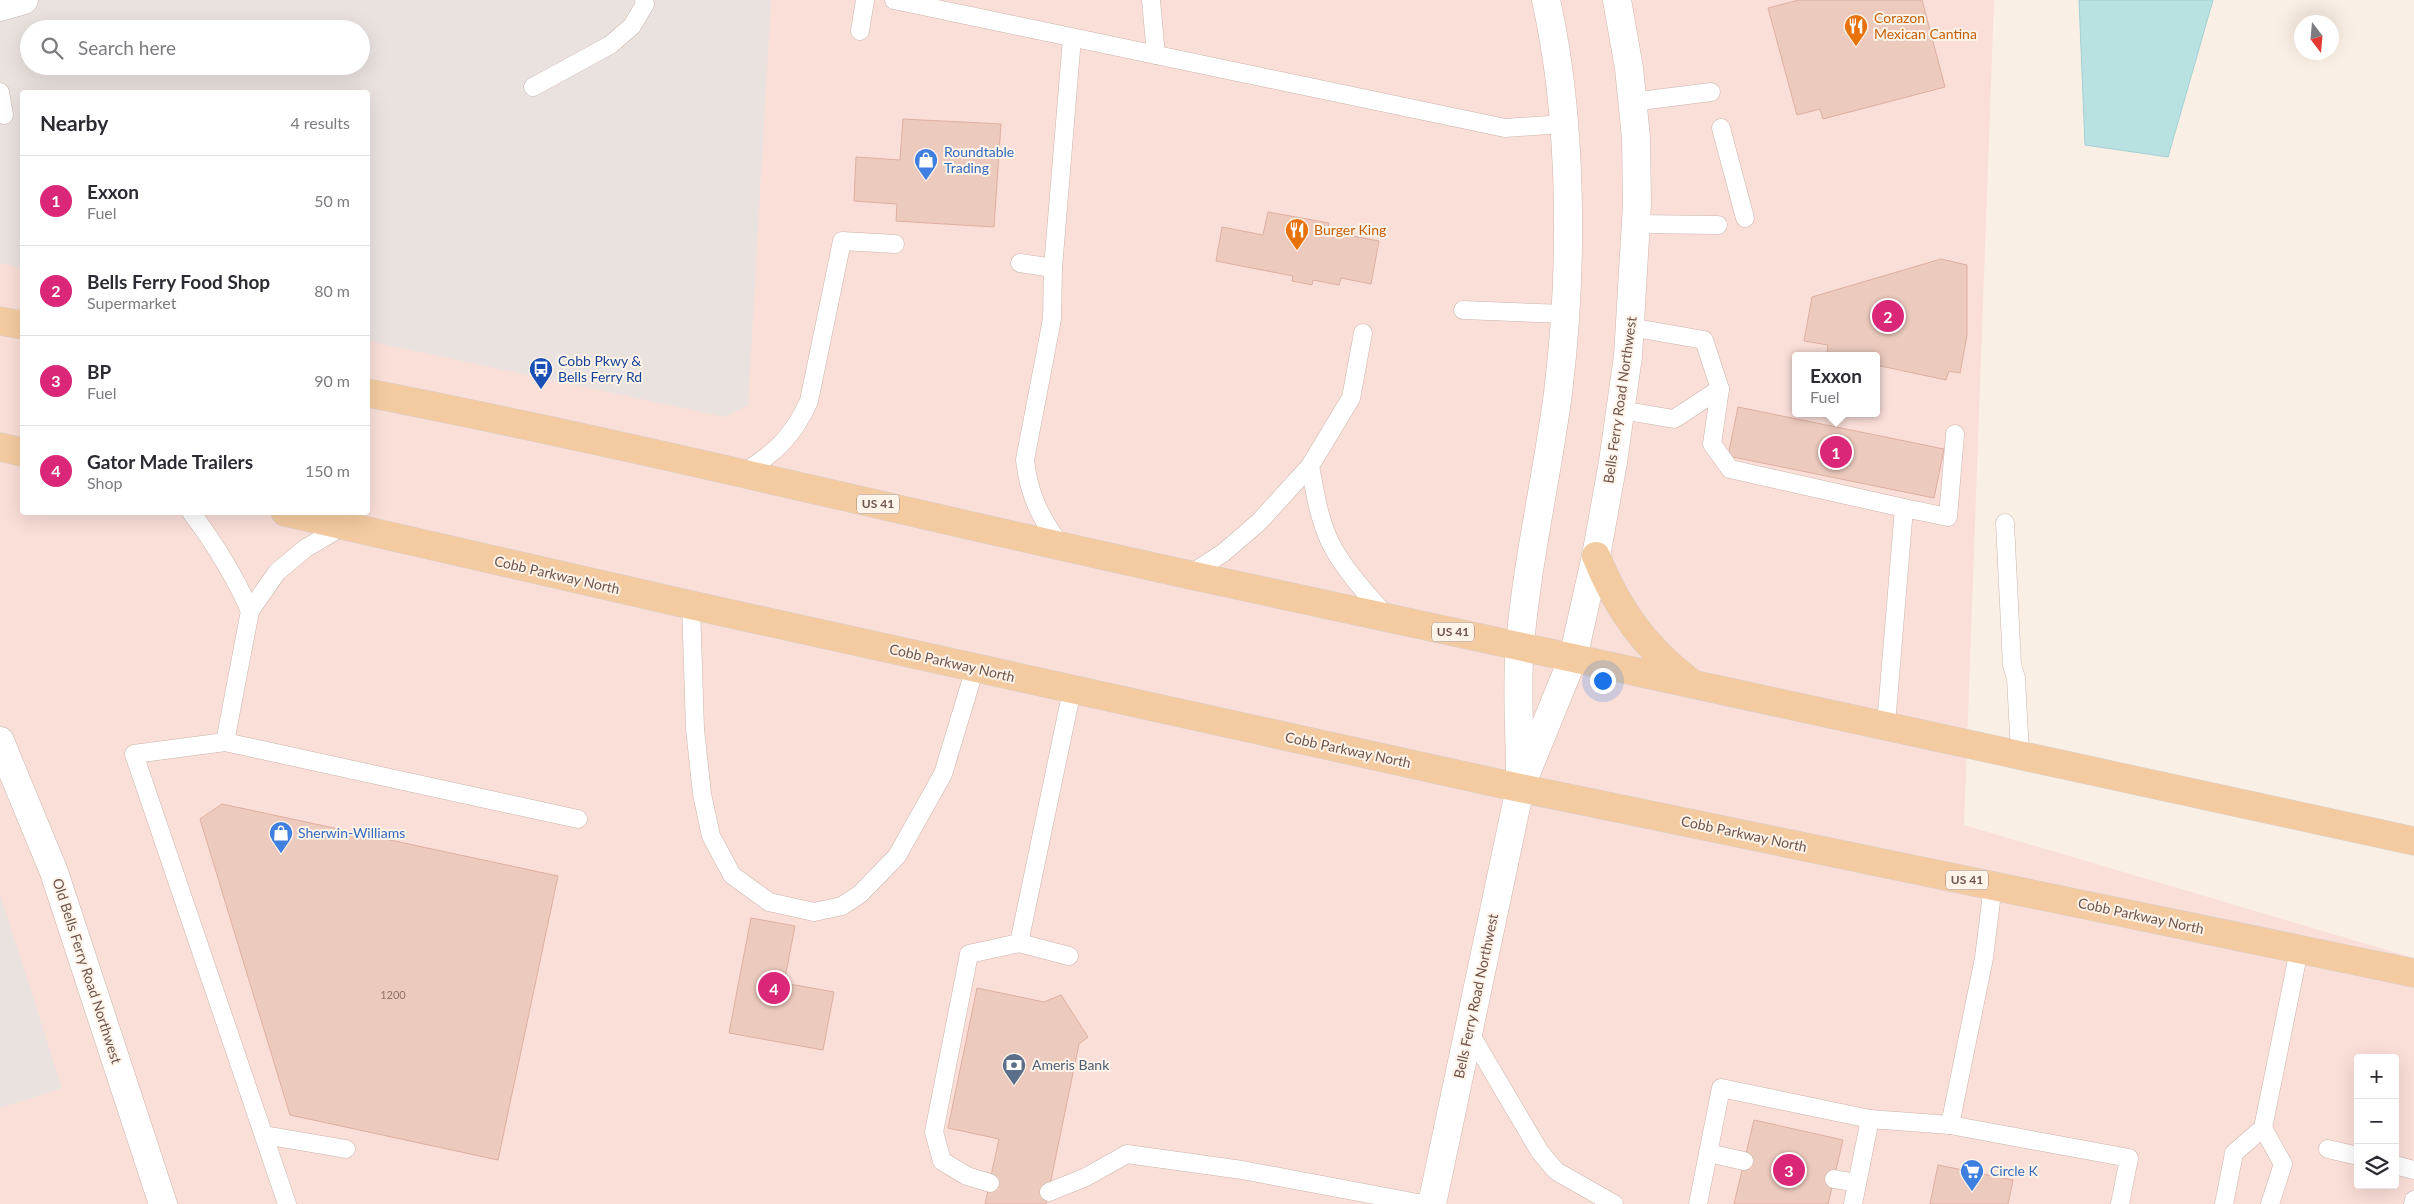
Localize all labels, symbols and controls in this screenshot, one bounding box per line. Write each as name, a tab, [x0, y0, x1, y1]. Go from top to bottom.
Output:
place label: Corazon Mexican Cantina	[1874, 9, 1977, 42]
restaurant icon: Corazon Mexican Cantina	[1843, 13, 1869, 47]
north arrow	[2294, 15, 2339, 60]
search box	[20, 20, 370, 75]
icon: search	[38, 34, 66, 62]
text: Search here	[78, 36, 176, 59]
text: Nearby	[40, 110, 108, 135]
text: 4 results	[290, 113, 350, 132]
place label: Roundtable Trading	[944, 143, 1014, 176]
shop icon: Roundtable Trading	[913, 147, 939, 181]
text: Exxon	[87, 180, 139, 203]
text: 1	[51, 191, 61, 210]
text: 50 m	[314, 191, 350, 210]
text: Fuel	[87, 203, 117, 222]
restaurant icon: Burger King	[1284, 217, 1310, 251]
place label: Burger King	[1314, 221, 1386, 238]
text: Bells Ferry Food Shop	[87, 270, 270, 293]
text: 2	[51, 281, 61, 300]
text: 80 m	[314, 281, 350, 300]
text: Supermarket	[87, 293, 176, 312]
pin: 2	[1872, 297, 1904, 335]
street label: Bells Ferry Road Northwest	[1599, 315, 1640, 484]
place label: Cobb Pkwy & Bells Ferry Rd	[558, 352, 642, 385]
popup	[1792, 352, 1880, 417]
bus stop icon: Cobb Pkwy & Bells Ferry Rd	[528, 356, 554, 390]
text: BP	[87, 360, 111, 383]
text: Exxon	[1810, 364, 1862, 387]
text: 3	[51, 371, 61, 390]
text: 90 m	[314, 371, 350, 390]
text: Fuel	[87, 383, 117, 402]
text: Fuel	[1810, 387, 1840, 406]
pin: 1	[1820, 433, 1852, 471]
text: Gator Made Trailers	[87, 450, 253, 473]
text: 4	[51, 461, 61, 480]
text: 150 m	[305, 461, 350, 480]
text: Shop	[87, 473, 123, 492]
road number: US 41	[857, 494, 899, 514]
street label: Cobb Parkway North	[493, 552, 622, 597]
road number: US 41	[1432, 622, 1474, 642]
street label: Cobb Parkway North	[888, 640, 1017, 685]
your location	[1590, 668, 1616, 694]
street label: Cobb Parkway North	[1284, 728, 1413, 771]
street label: Cobb Parkway North	[1680, 812, 1809, 855]
shop icon: Sherwin-Williams	[268, 820, 294, 854]
place label: Sherwin-Williams	[298, 824, 405, 841]
road number: US 41	[1946, 870, 1988, 890]
street label: Old Bells Ferry Road Northwest	[49, 876, 126, 1066]
street label: Cobb Parkway North	[2077, 894, 2206, 937]
street label: Bells Ferry Road Northwest	[1450, 912, 1501, 1080]
pin: 4	[758, 969, 790, 1007]
house number: 1200	[380, 988, 406, 1001]
bank icon: Ameris Bank	[1001, 1052, 1027, 1086]
map controls	[2354, 1054, 2399, 1189]
button: +	[2354, 1054, 2399, 1099]
place label: Ameris Bank	[1032, 1056, 1110, 1073]
button: −	[2354, 1099, 2399, 1144]
button: layers	[2354, 1144, 2399, 1189]
pin: 3	[1773, 1151, 1805, 1189]
supermarket icon: Circle K	[1959, 1158, 1985, 1192]
place label: Circle K	[1990, 1162, 2038, 1179]

